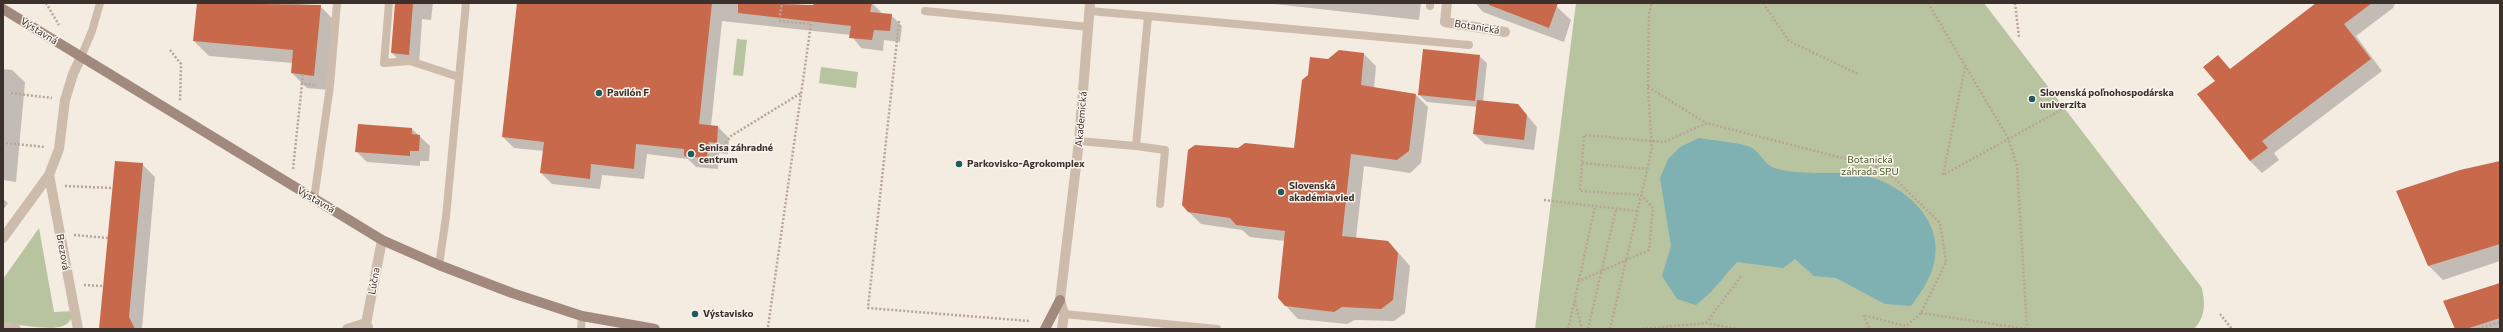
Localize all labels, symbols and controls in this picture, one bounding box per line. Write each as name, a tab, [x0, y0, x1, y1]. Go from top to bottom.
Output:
street label: Výstavná	[18, 15, 60, 47]
street label: Botanická	[1454, 18, 1500, 36]
place label: Pavilón F	[607, 87, 649, 99]
place label: Slovenská poľnohospodárska univerzita	[2040, 87, 2174, 110]
marker: Pavilón F	[594, 88, 604, 98]
street label: Akademická	[1073, 91, 1089, 147]
marker: Slovenská poľnohospodárska univerzita	[2027, 94, 2037, 104]
place label: Senisa záhradné centrum	[699, 142, 773, 166]
marker: Senisa záhradné centrum	[686, 149, 696, 159]
park label: Botanická záhrada SPU	[1841, 154, 1899, 178]
place label: Parkovisko-Agrokomplex	[967, 158, 1085, 170]
marker: Parkovisko-Agrokomplex	[954, 159, 964, 169]
place label: Slovenská akadémia vied	[1289, 180, 1354, 204]
street label: Výstavná	[295, 184, 337, 216]
marker: Slovenská akadémia vied	[1276, 187, 1286, 197]
street label: Brezová	[54, 233, 72, 271]
street label: Lúčna	[366, 267, 382, 295]
place label: Výstavisko	[703, 308, 753, 320]
marker: Výstavisko	[690, 309, 700, 319]

